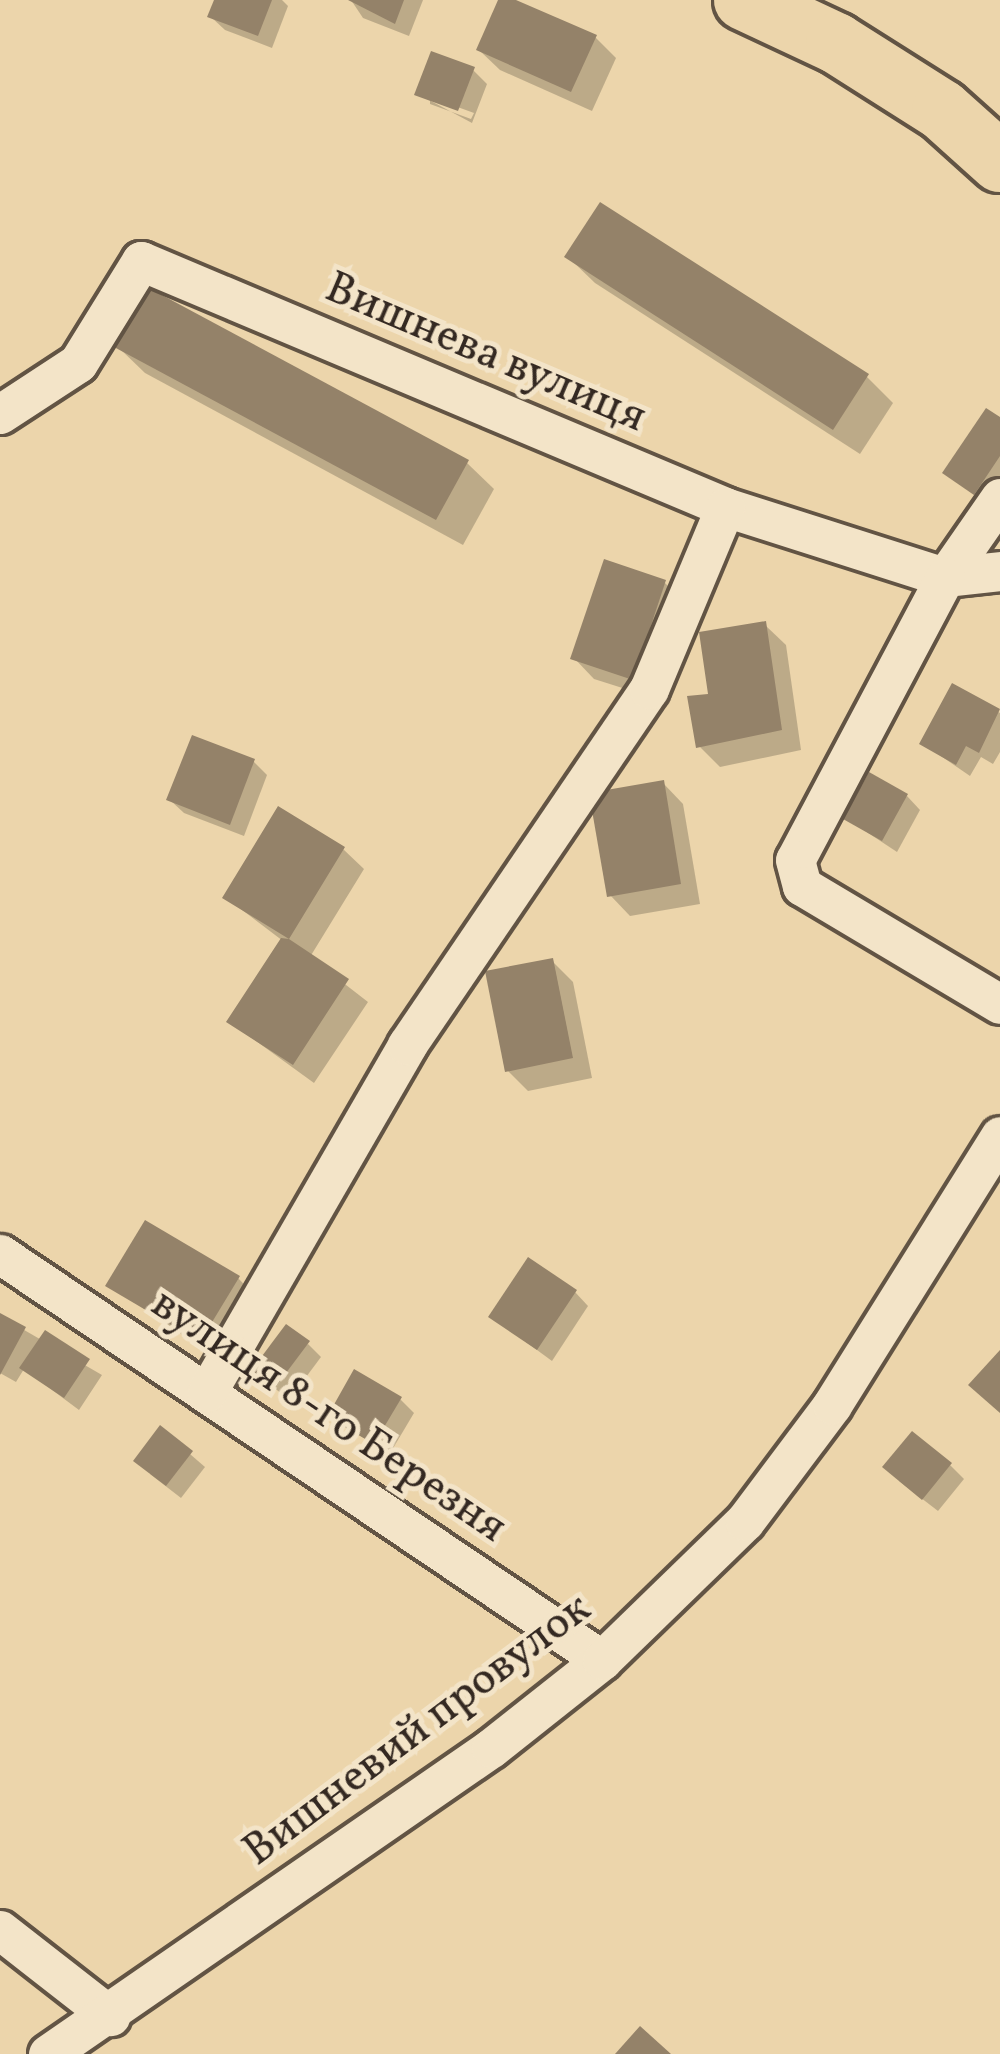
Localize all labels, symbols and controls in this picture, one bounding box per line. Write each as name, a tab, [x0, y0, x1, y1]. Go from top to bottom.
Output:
street label: Вишнева вулиця	[317, 262, 653, 446]
street label: вулиця 8-го Березня	[140, 1278, 516, 1556]
street label: Вишневий провулок	[234, 1583, 602, 1879]

